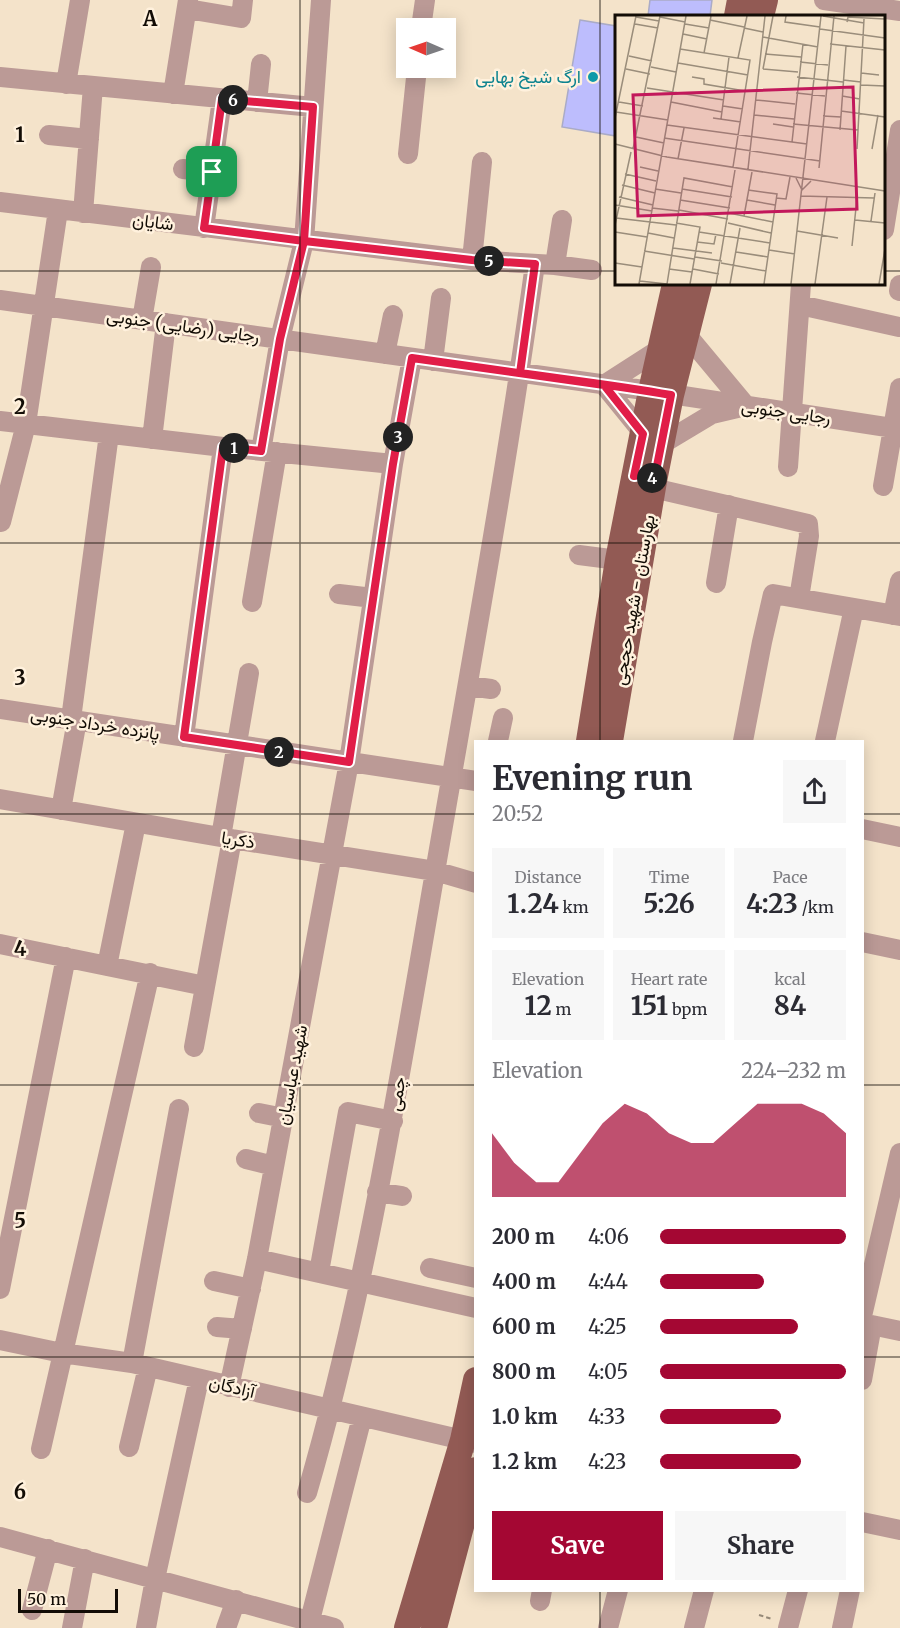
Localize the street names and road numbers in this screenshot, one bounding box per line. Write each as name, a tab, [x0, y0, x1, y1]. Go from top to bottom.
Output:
street label: شایان	[131, 208, 175, 235]
street label: رجایی (رضایی) جنوبی	[105, 303, 261, 348]
street label: رجایی جنوبی	[740, 394, 832, 429]
street label: بهارستان - شهید حججی	[607, 513, 660, 687]
street label: پانزده خرداد جنوبی	[29, 702, 161, 746]
street label: ذکریا	[220, 826, 257, 853]
street label: شهید عباسیان	[271, 1023, 312, 1127]
street label: چمی	[382, 1075, 412, 1113]
street label: آزادگان	[207, 1370, 259, 1403]

